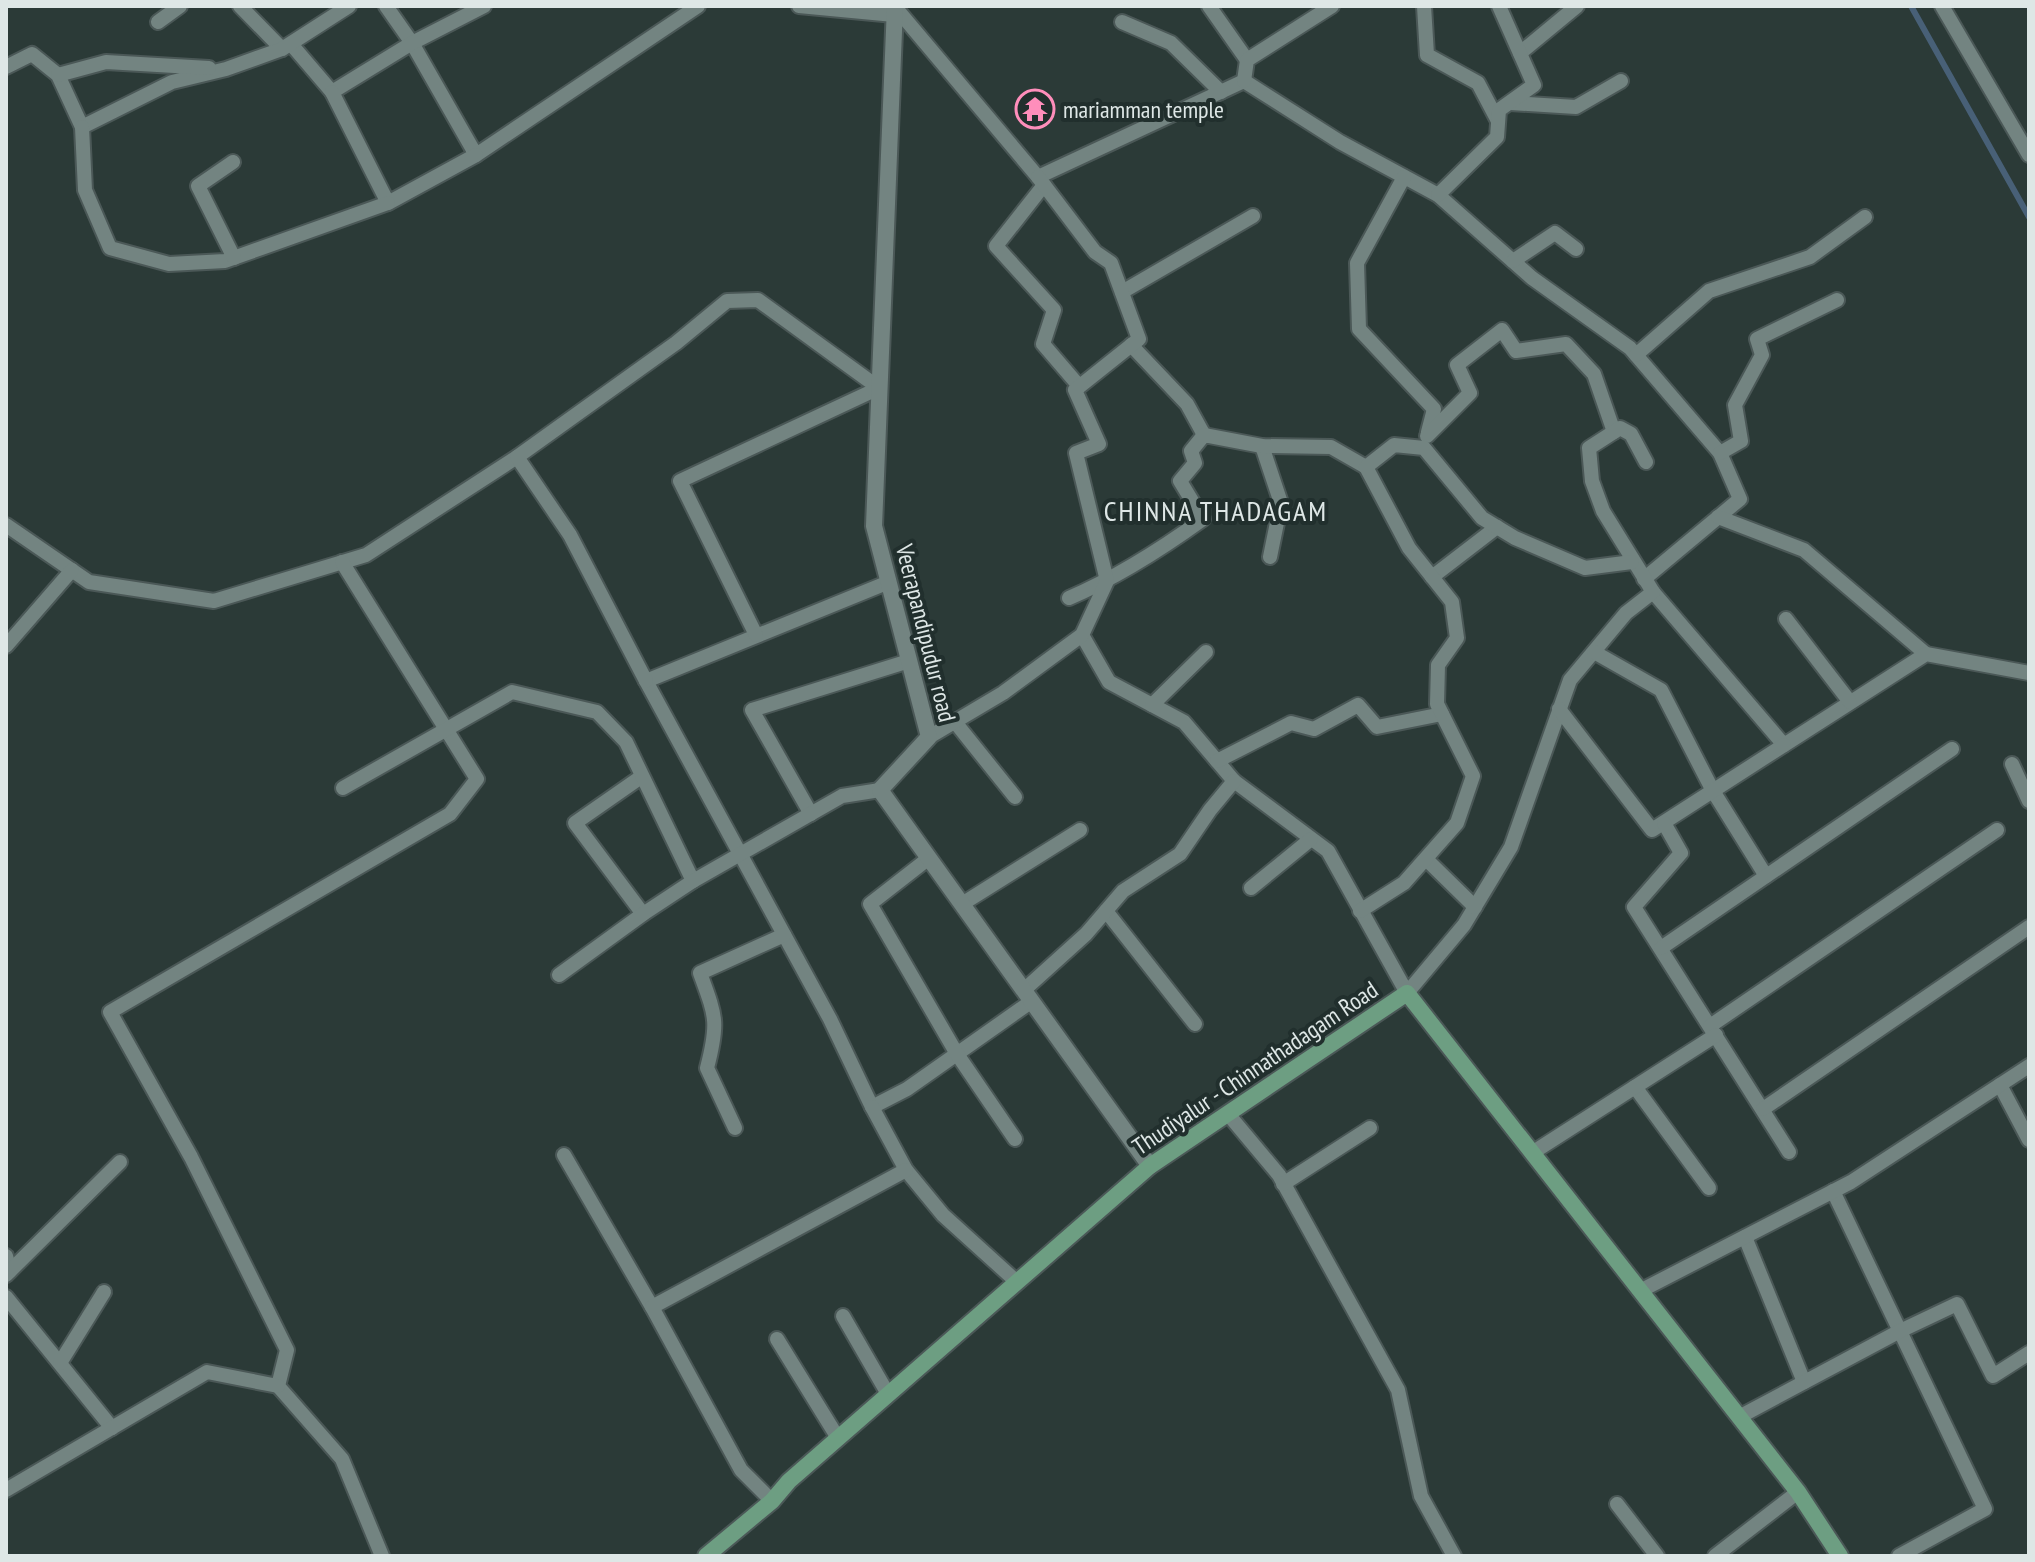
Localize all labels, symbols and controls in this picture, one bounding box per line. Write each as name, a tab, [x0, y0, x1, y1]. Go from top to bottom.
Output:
temple icon: mariamman temple	[1014, 88, 1056, 130]
place label: mariamman temple	[1063, 94, 1224, 125]
district label: CHINNA THADAGAM	[1104, 492, 1328, 529]
street label: Veerapandipudur road	[889, 540, 963, 725]
street label: Thudiyalur - Chinnathadagam Road	[1126, 974, 1384, 1162]

